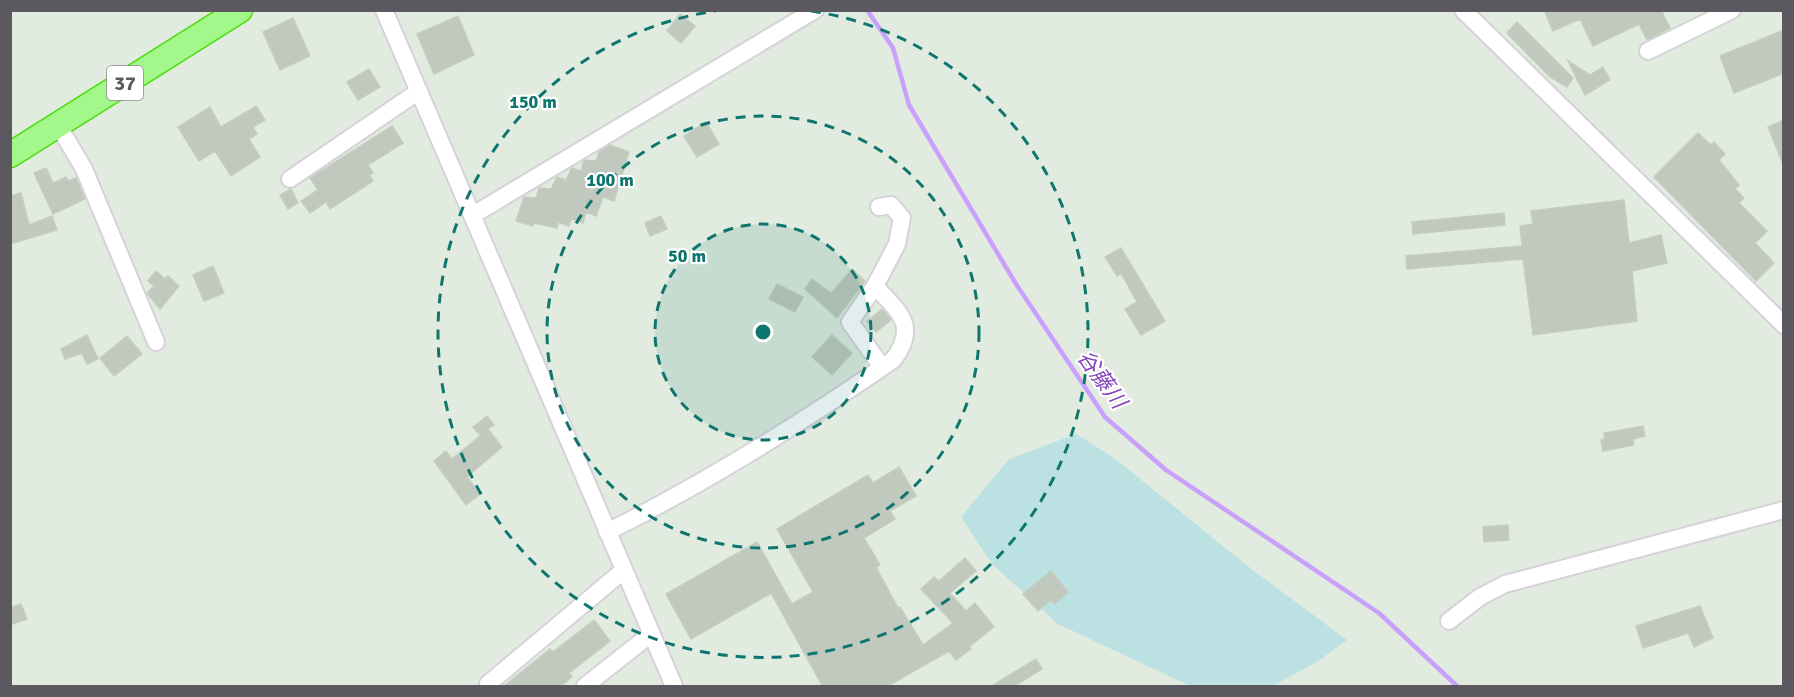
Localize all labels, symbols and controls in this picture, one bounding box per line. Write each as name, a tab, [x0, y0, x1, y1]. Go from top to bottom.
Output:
road number: 37	[107, 66, 143, 100]
text: 150 m	[509, 91, 557, 113]
text: 100 m	[586, 169, 634, 191]
text: 50 m	[668, 245, 706, 267]
centre of rings	[753, 322, 773, 342]
water label: 谷藤川	[1072, 344, 1133, 415]

